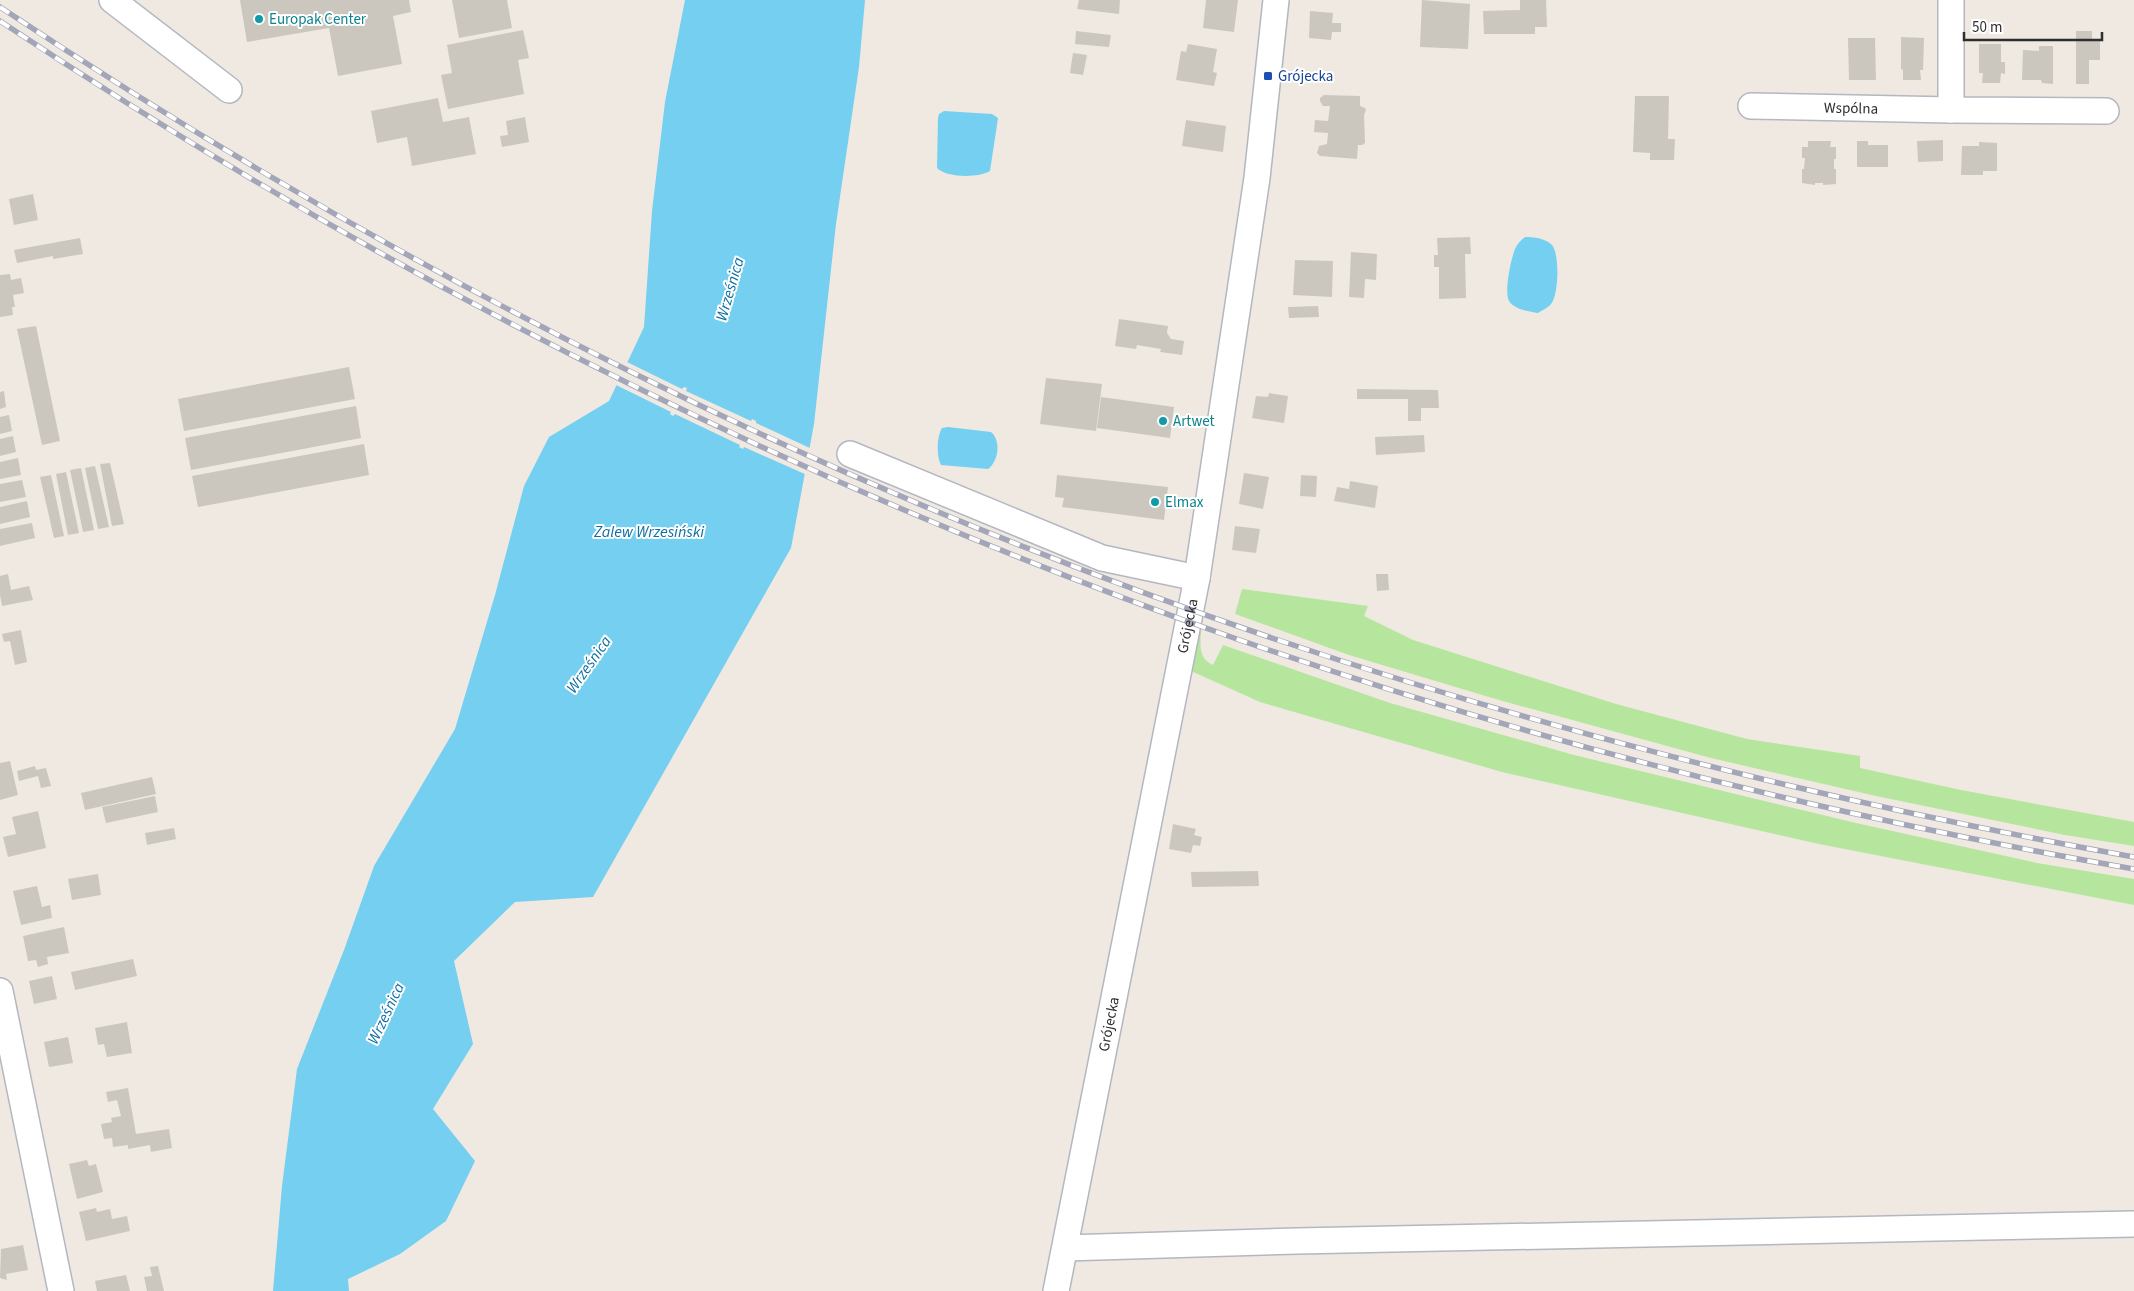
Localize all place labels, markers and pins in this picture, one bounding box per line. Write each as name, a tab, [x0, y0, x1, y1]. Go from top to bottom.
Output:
place label: Europak Center	[269, 9, 367, 30]
marker: Europak Center	[253, 13, 265, 25]
place label: Grójecka	[1278, 66, 1333, 87]
marker: Grójecka	[1262, 70, 1274, 82]
place label: Artwet	[1173, 411, 1215, 432]
marker: Artwet	[1157, 415, 1169, 427]
place label: Elmax	[1165, 492, 1204, 513]
marker: Elmax	[1149, 496, 1161, 508]

